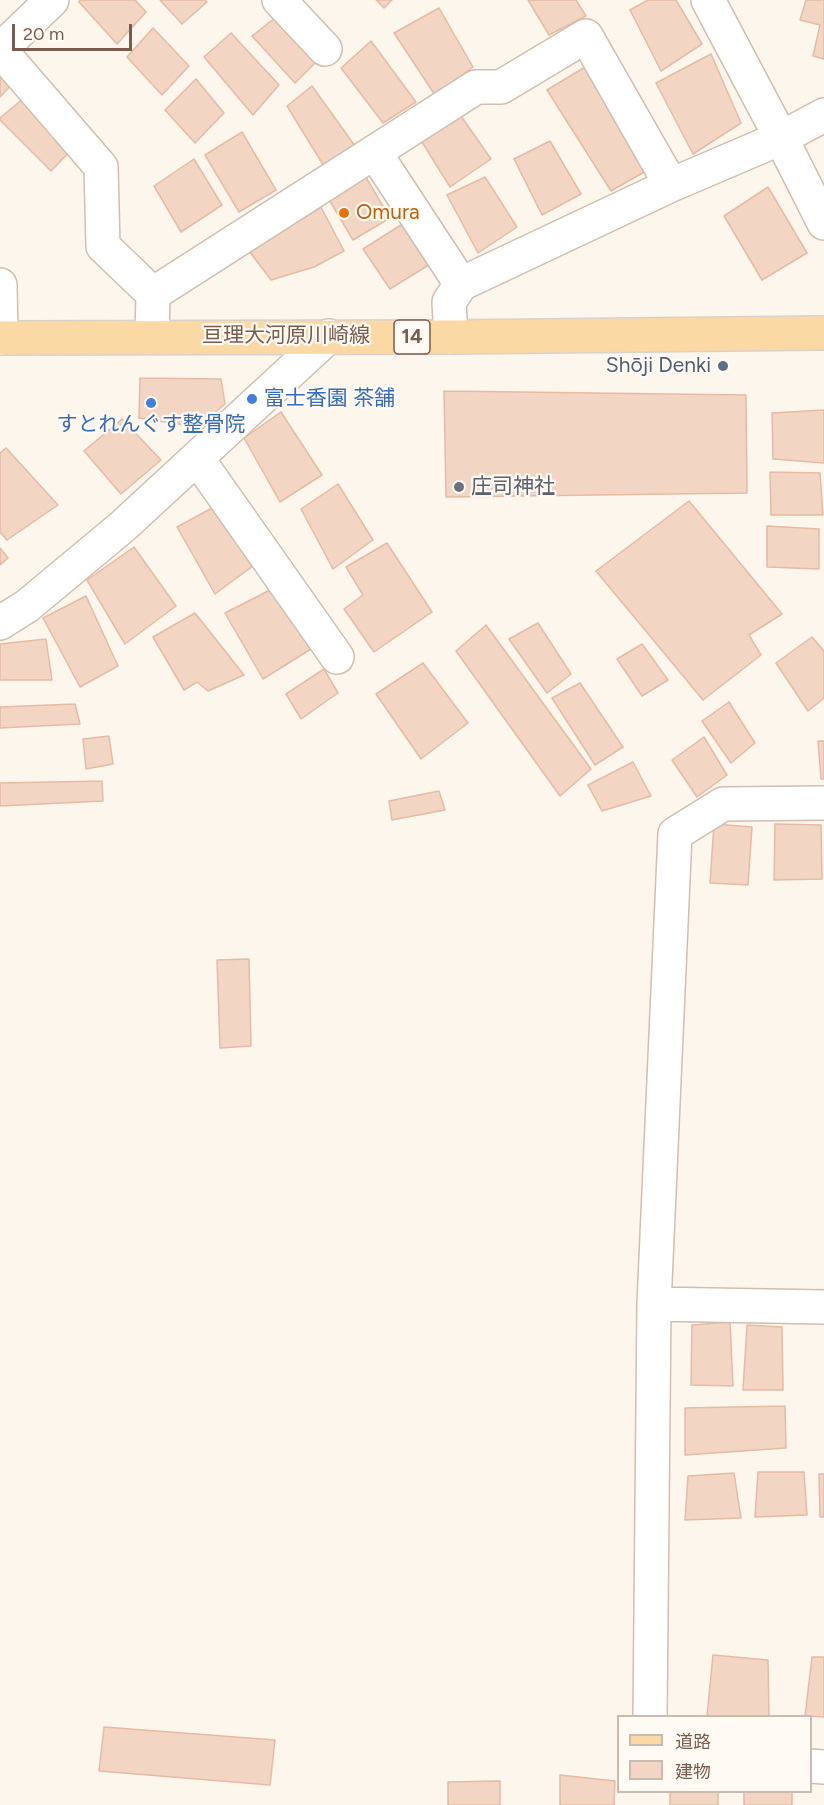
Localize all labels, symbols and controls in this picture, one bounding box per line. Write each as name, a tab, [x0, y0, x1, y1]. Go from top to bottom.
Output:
scale bar	[15, 12, 135, 50]
text: 20 m	[23, 23, 64, 45]
place label: Omura	[356, 200, 420, 226]
marker: Omura	[337, 206, 351, 220]
road number: 14	[394, 320, 430, 354]
street label: 亘理大河原川崎線	[202, 323, 370, 349]
place label: Shōji Denki	[606, 353, 711, 379]
marker: Shōji Denki	[716, 359, 730, 373]
place label: 富士香園 茶舗	[264, 386, 395, 412]
marker: 富士香園 茶舗	[245, 392, 259, 406]
marker: すとれんぐす整骨院	[144, 396, 158, 410]
place label: すとれんぐす整骨院	[57, 412, 245, 438]
place label: 庄司神社	[471, 474, 555, 500]
marker: 庄司神社	[452, 480, 466, 494]
legend	[617, 1715, 812, 1793]
text: 道路	[675, 1731, 711, 1753]
text: 建物	[675, 1761, 711, 1783]

